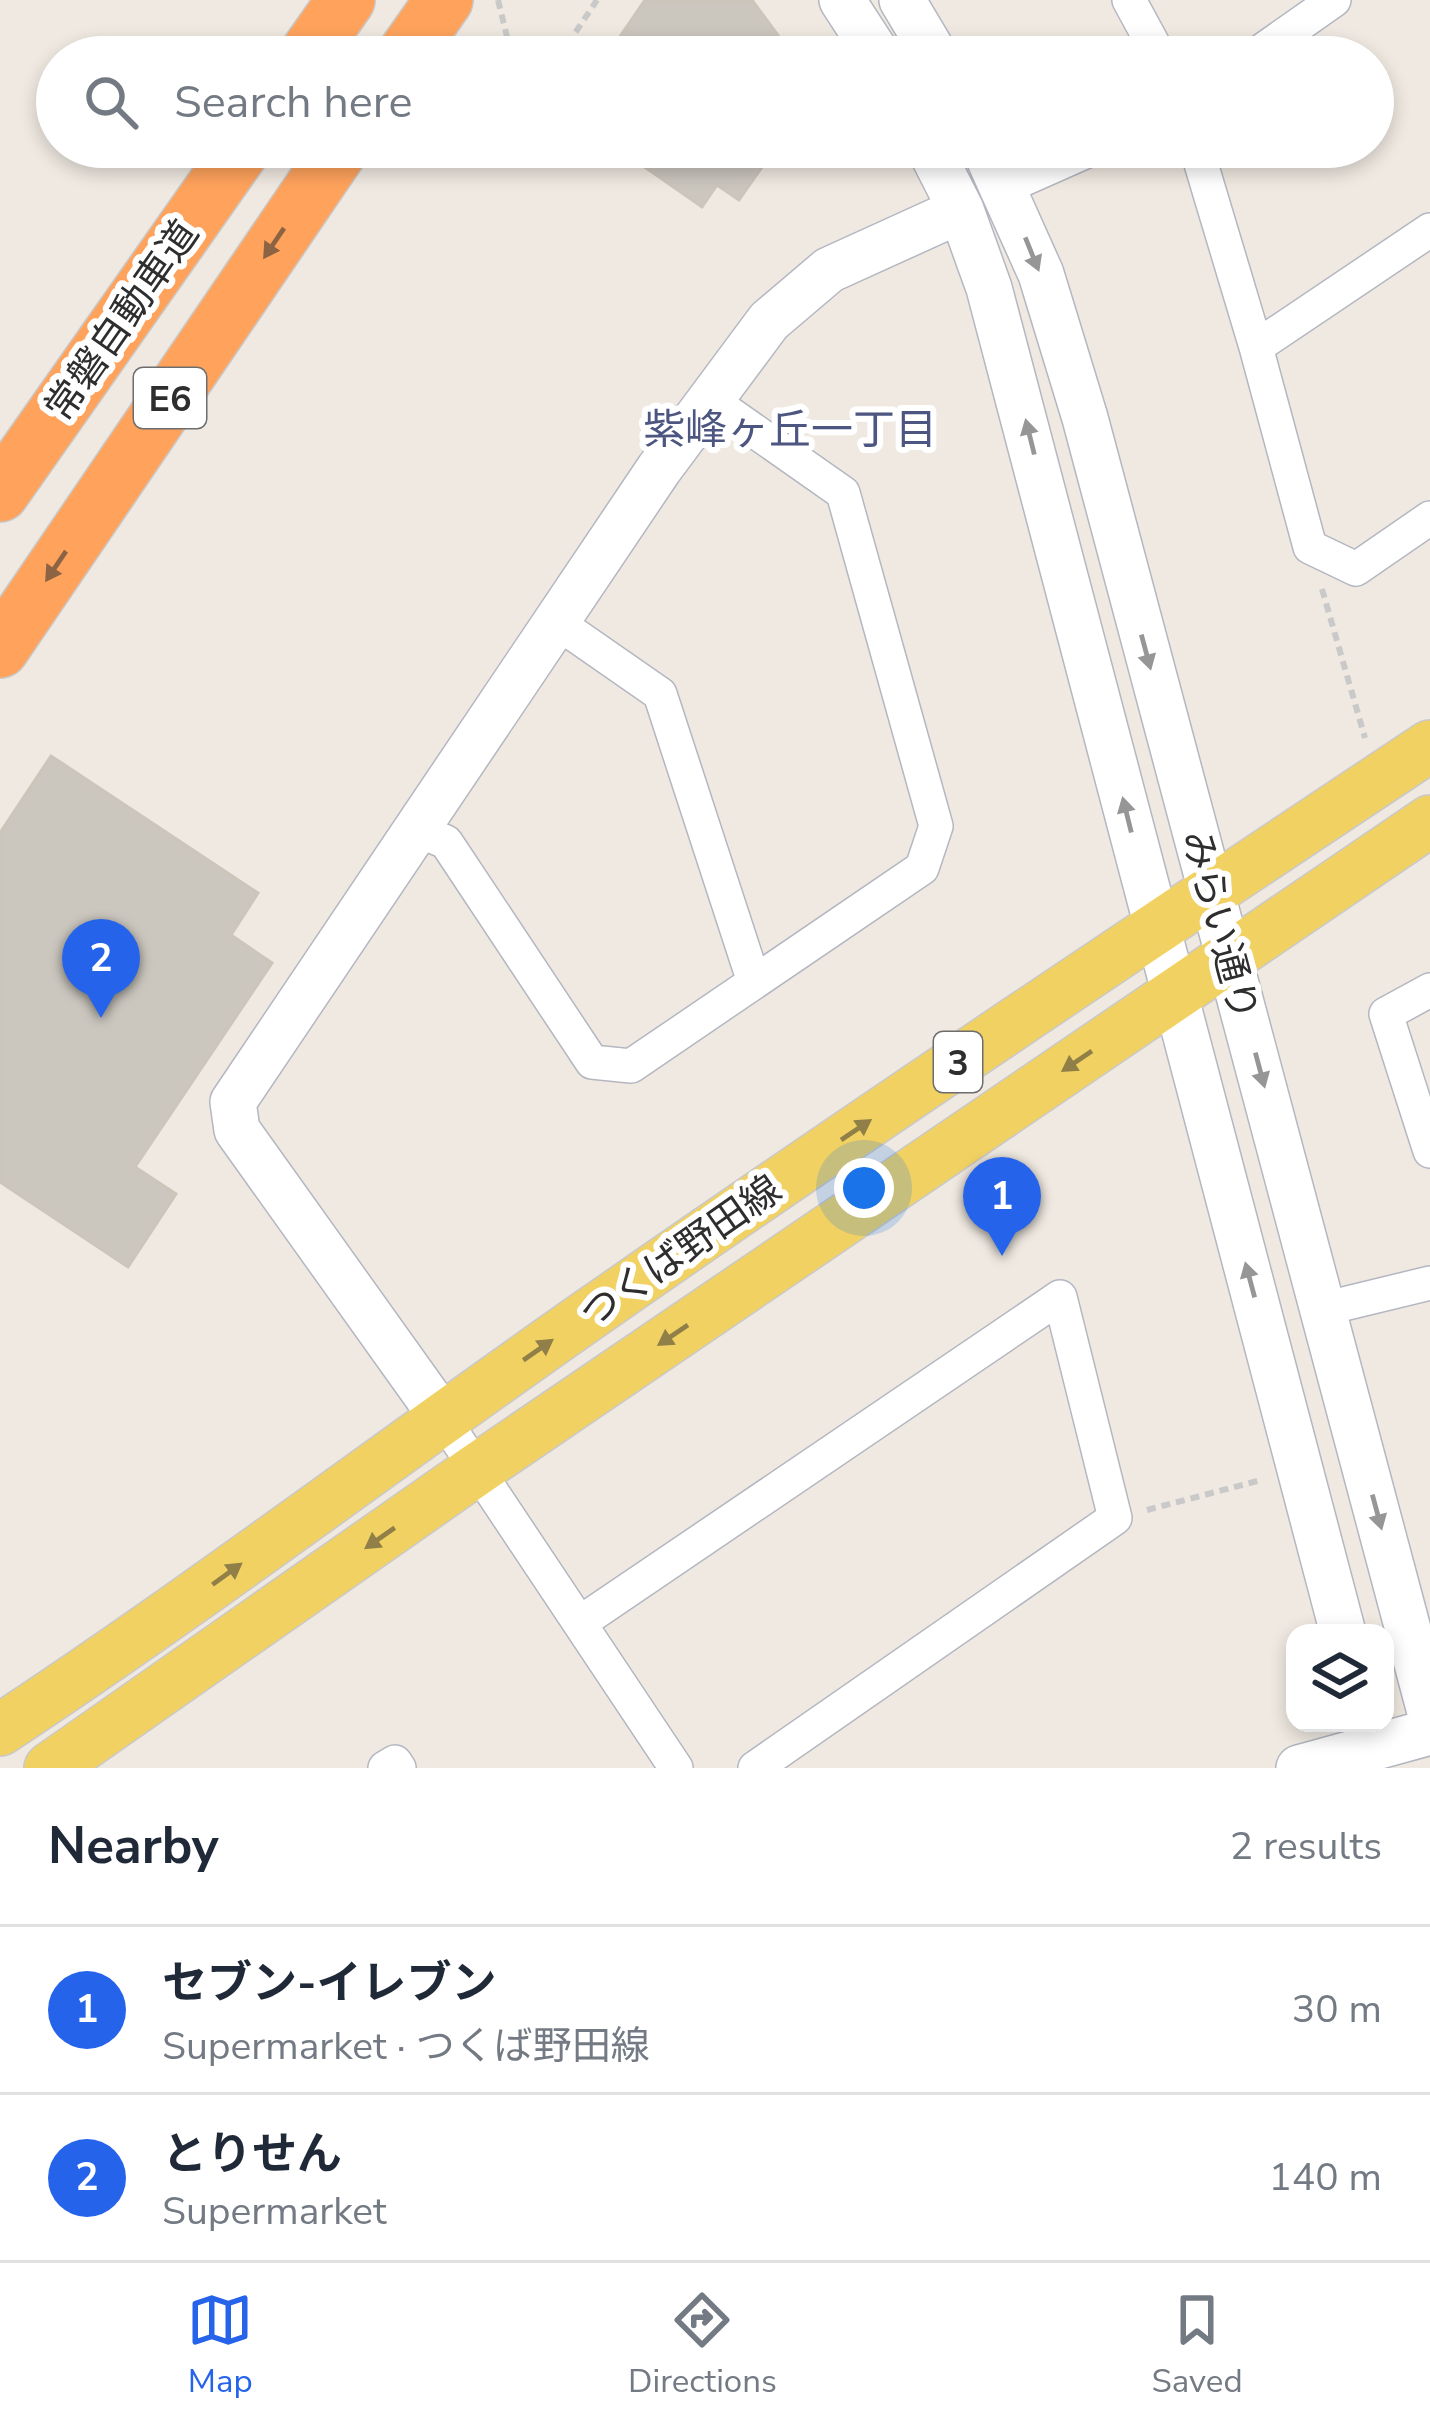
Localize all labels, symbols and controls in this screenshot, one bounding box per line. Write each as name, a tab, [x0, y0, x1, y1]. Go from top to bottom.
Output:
search box	[36, 36, 1394, 168]
icon: search	[78, 69, 144, 135]
text: Search here	[174, 72, 413, 133]
street label: 常磐自動車道	[33, 210, 211, 432]
one-way arrow	[263, 227, 286, 259]
one-way arrow	[1023, 236, 1042, 272]
road number: E6	[134, 368, 206, 428]
district label: 紫峰ヶ丘一丁目	[643, 402, 937, 459]
one-way arrow	[1020, 419, 1039, 456]
one-way arrow	[45, 550, 68, 583]
one-way arrow	[1137, 634, 1156, 671]
one-way arrow	[1117, 796, 1136, 833]
street label: みらい通り	[1169, 824, 1270, 1026]
pin: 2	[62, 919, 140, 1018]
road number: 3	[934, 1032, 982, 1092]
one-way arrow	[1061, 1049, 1094, 1072]
one-way arrow	[1252, 1052, 1271, 1089]
one-way arrow	[840, 1120, 872, 1143]
pin: 1	[963, 1157, 1041, 1256]
your location	[834, 1158, 894, 1218]
street label: つくば野田線	[570, 1163, 792, 1341]
one-way arrow	[1240, 1261, 1259, 1298]
one-way arrow	[656, 1323, 689, 1346]
one-way arrow	[522, 1339, 554, 1362]
one-way arrow	[1368, 1493, 1387, 1530]
one-way arrow	[364, 1526, 396, 1549]
one-way arrow	[211, 1563, 243, 1586]
map controls	[1286, 1624, 1394, 1732]
button: layers	[1286, 1624, 1394, 1732]
text: Nearby	[48, 1811, 219, 1881]
text: 2 results	[1230, 1820, 1382, 1873]
text: セブン-イレブン	[162, 1953, 497, 2014]
text: 1	[75, 1983, 99, 2036]
text: 30 m	[1292, 1983, 1382, 2036]
text: Supermarket · つくば野田線	[162, 2020, 650, 2073]
text: とりせん	[162, 2124, 342, 2185]
text: 2	[75, 2151, 99, 2204]
text: 140 m	[1268, 2151, 1382, 2204]
text: Supermarket	[162, 2185, 387, 2238]
tab: Map	[187, 2287, 253, 2404]
tab: Directions	[628, 2287, 777, 2404]
tab: Saved	[1151, 2287, 1243, 2404]

